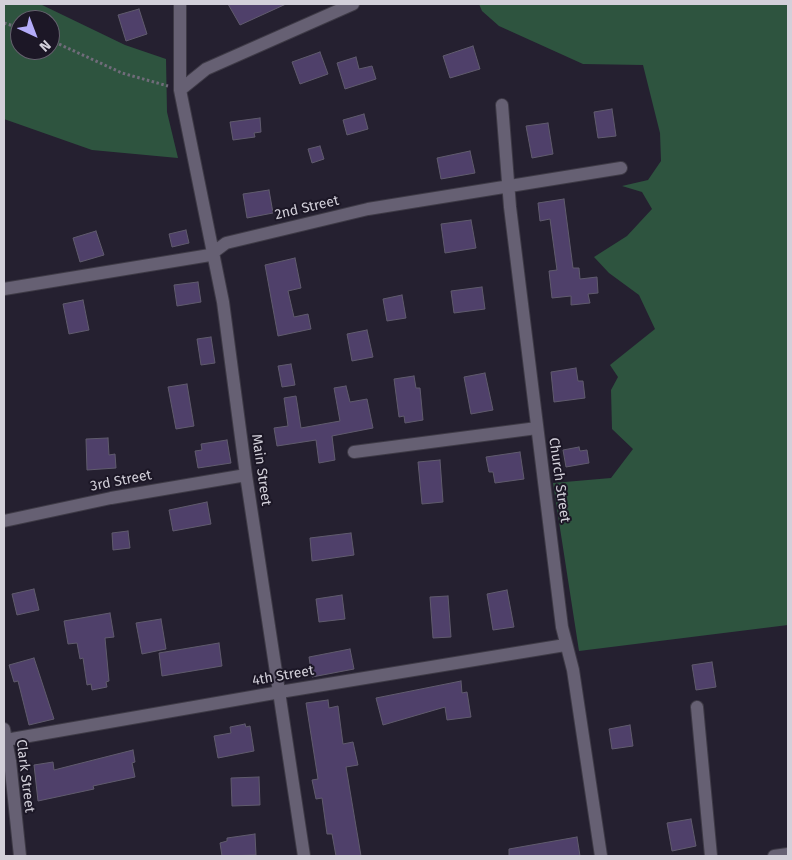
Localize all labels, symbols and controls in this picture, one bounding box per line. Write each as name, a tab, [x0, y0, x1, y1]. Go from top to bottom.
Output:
north arrow	[10, 10, 60, 60]
text: N	[36, 36, 54, 55]
street label: 2nd Street	[273, 192, 341, 224]
street label: Main Street	[248, 433, 274, 507]
street label: Church Street	[545, 436, 573, 524]
street label: 3rd Street	[89, 467, 153, 495]
street label: 4th Street	[251, 662, 315, 690]
street label: Clark Street	[12, 738, 38, 814]

